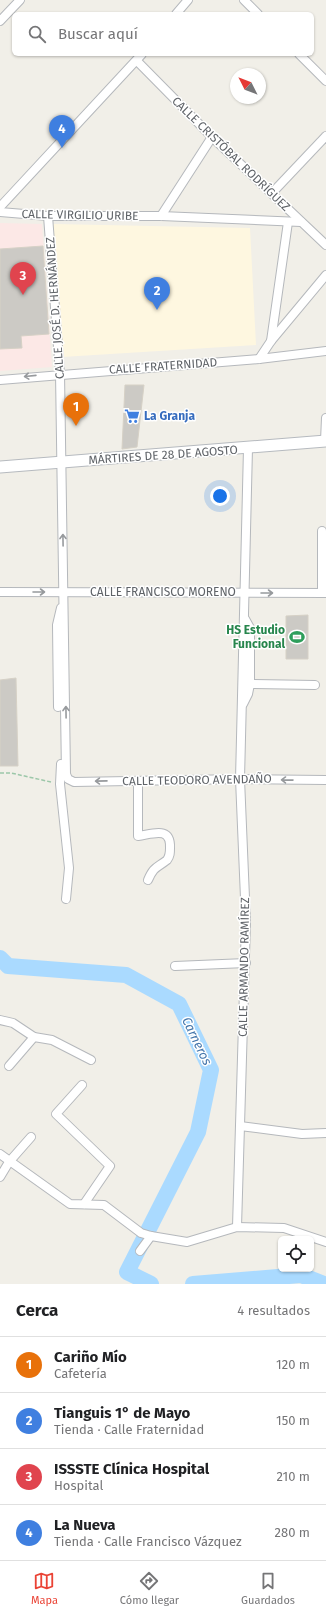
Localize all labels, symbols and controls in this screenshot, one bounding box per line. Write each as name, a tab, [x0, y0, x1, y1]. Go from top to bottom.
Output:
search box	[12, 12, 314, 56]
icon: search	[26, 23, 48, 45]
text: Buscar aquí	[58, 25, 138, 43]
north arrow	[230, 68, 266, 104]
street label: CALLE CRISTÓBAL RODRÍGUEZ	[169, 93, 294, 214]
pin: 4	[49, 115, 75, 148]
street label: CALLE VIRGILIO URIBE	[21, 207, 139, 223]
street label: CALLE JOSÉ D. HERNÁNDEZ	[42, 237, 67, 379]
pin: 3	[10, 262, 36, 295]
pin: 2	[144, 277, 170, 310]
street label: CALLE FRATERNIDAD	[108, 355, 218, 377]
one-way arrow	[24, 373, 37, 380]
pin: 1	[63, 393, 89, 426]
supermarket icon: La Granja	[123, 407, 141, 425]
place label: La Granja	[144, 409, 195, 423]
street label: MÁRTIRES DE 28 DE AGOSTO	[88, 442, 238, 467]
your location	[210, 486, 230, 506]
one-way arrow	[59, 534, 67, 547]
street label: CALLE FRANCISCO MORENO	[90, 585, 236, 599]
one-way arrow	[32, 588, 45, 596]
one-way arrow	[260, 589, 273, 597]
place label: HS Estudio Funcional	[226, 623, 285, 651]
sports icon: HS Estudio Funcional	[288, 628, 306, 646]
one-way arrow	[62, 706, 70, 719]
street label: CALLE TEODORO AVENDAÑO	[122, 771, 272, 788]
one-way arrow	[281, 776, 294, 783]
one-way arrow	[95, 777, 108, 785]
street label: CALLE ARMANDO RAMÍREZ	[235, 897, 252, 1037]
water label: Carneros	[179, 1015, 215, 1067]
map controls	[278, 1236, 314, 1272]
button: locate	[278, 1236, 314, 1272]
text: Cerca	[16, 1300, 58, 1321]
text: 4 resultados	[237, 1303, 310, 1318]
text: Cariño Mío	[54, 1348, 127, 1366]
text: 1	[26, 1357, 32, 1372]
text: 120 m	[276, 1357, 310, 1372]
text: Cafetería	[54, 1366, 107, 1381]
text: Tianguis 1° de Mayo	[54, 1404, 190, 1422]
text: 2	[26, 1413, 32, 1428]
text: 150 m	[276, 1413, 310, 1428]
text: Tienda · Calle Fraternidad	[54, 1422, 204, 1437]
text: ISSSTE Clínica Hospital	[54, 1460, 209, 1478]
text: 3	[26, 1469, 32, 1484]
text: 210 m	[276, 1469, 310, 1484]
text: Hospital	[54, 1478, 103, 1493]
text: La Nueva	[54, 1516, 116, 1534]
text: 4	[25, 1525, 33, 1540]
text: 280 m	[275, 1525, 310, 1540]
text: Tienda · Calle Francisco Vázquez	[54, 1534, 242, 1549]
tab: Mapa	[31, 1570, 58, 1607]
tab: Cómo llegar	[120, 1570, 179, 1607]
tab: Guardados	[241, 1570, 295, 1607]

